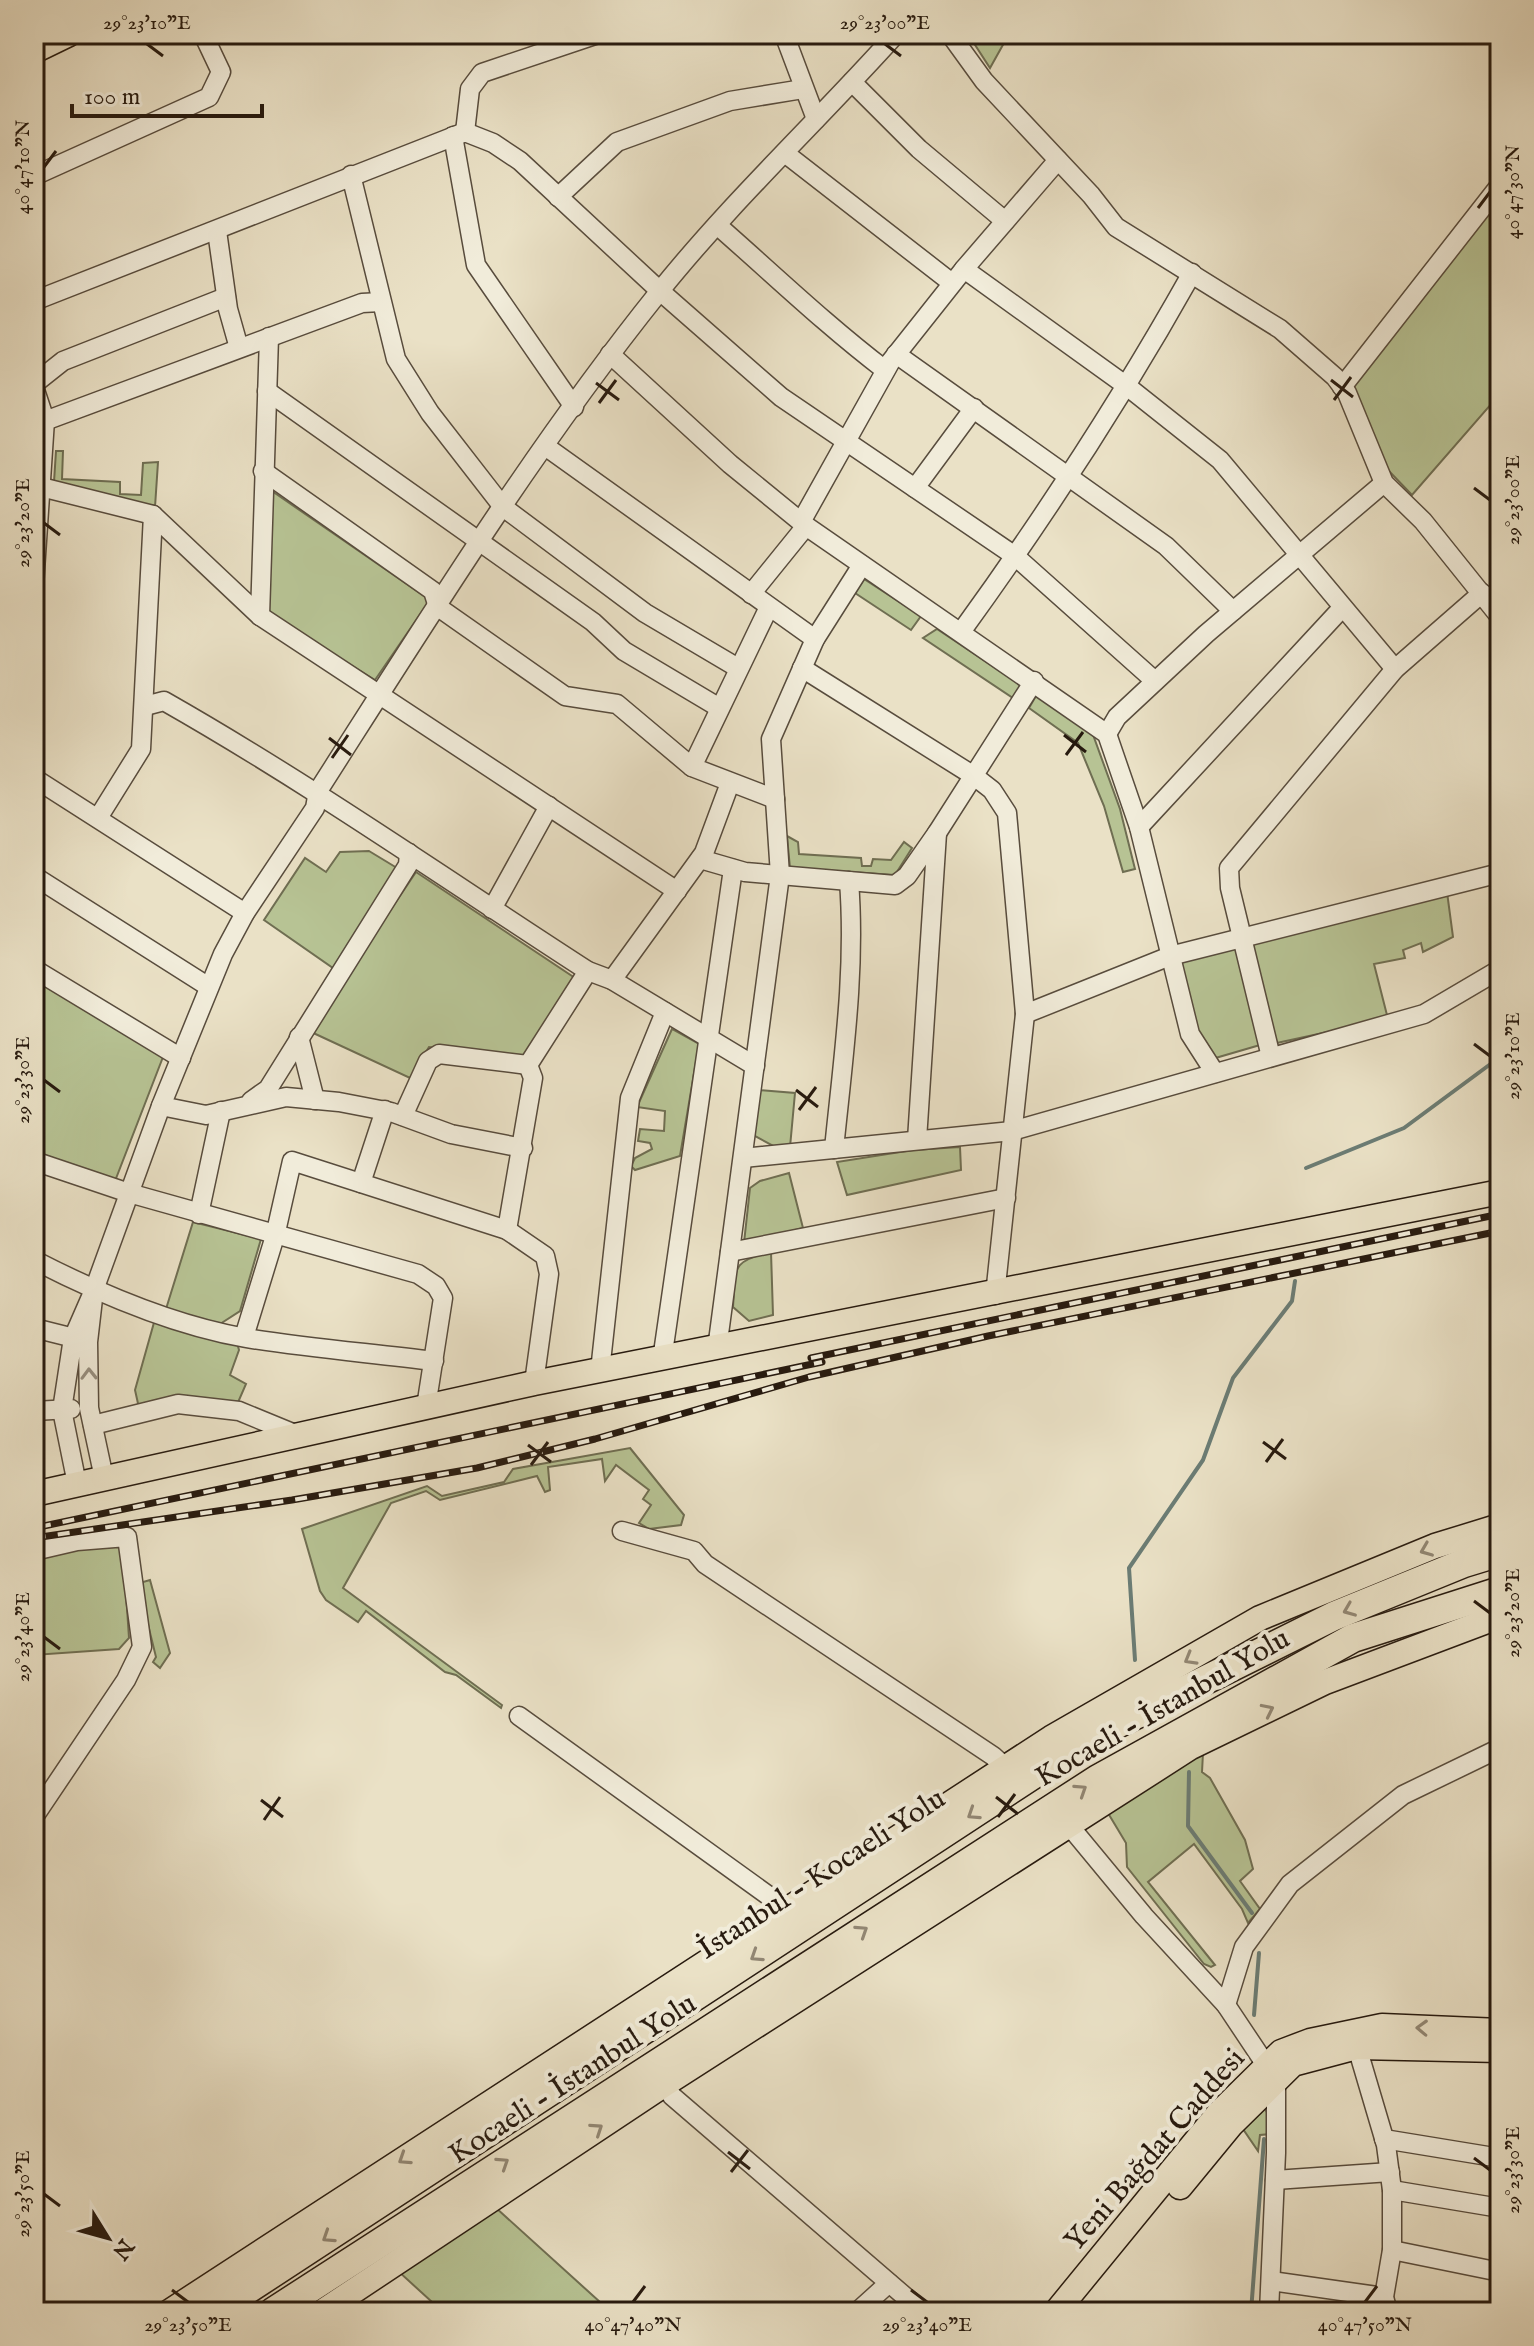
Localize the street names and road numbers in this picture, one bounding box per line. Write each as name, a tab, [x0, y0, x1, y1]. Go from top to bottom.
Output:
street label: Kocaeli - İstanbul Yolu	[1029, 1620, 1297, 1797]
street label: İstanbul - Kocaeli Yolu	[691, 1780, 953, 1969]
street label: Kocaeli - İstanbul Yolu	[442, 1985, 704, 2174]
street label: Yeni Bağdat Caddesi	[1057, 2041, 1254, 2260]

